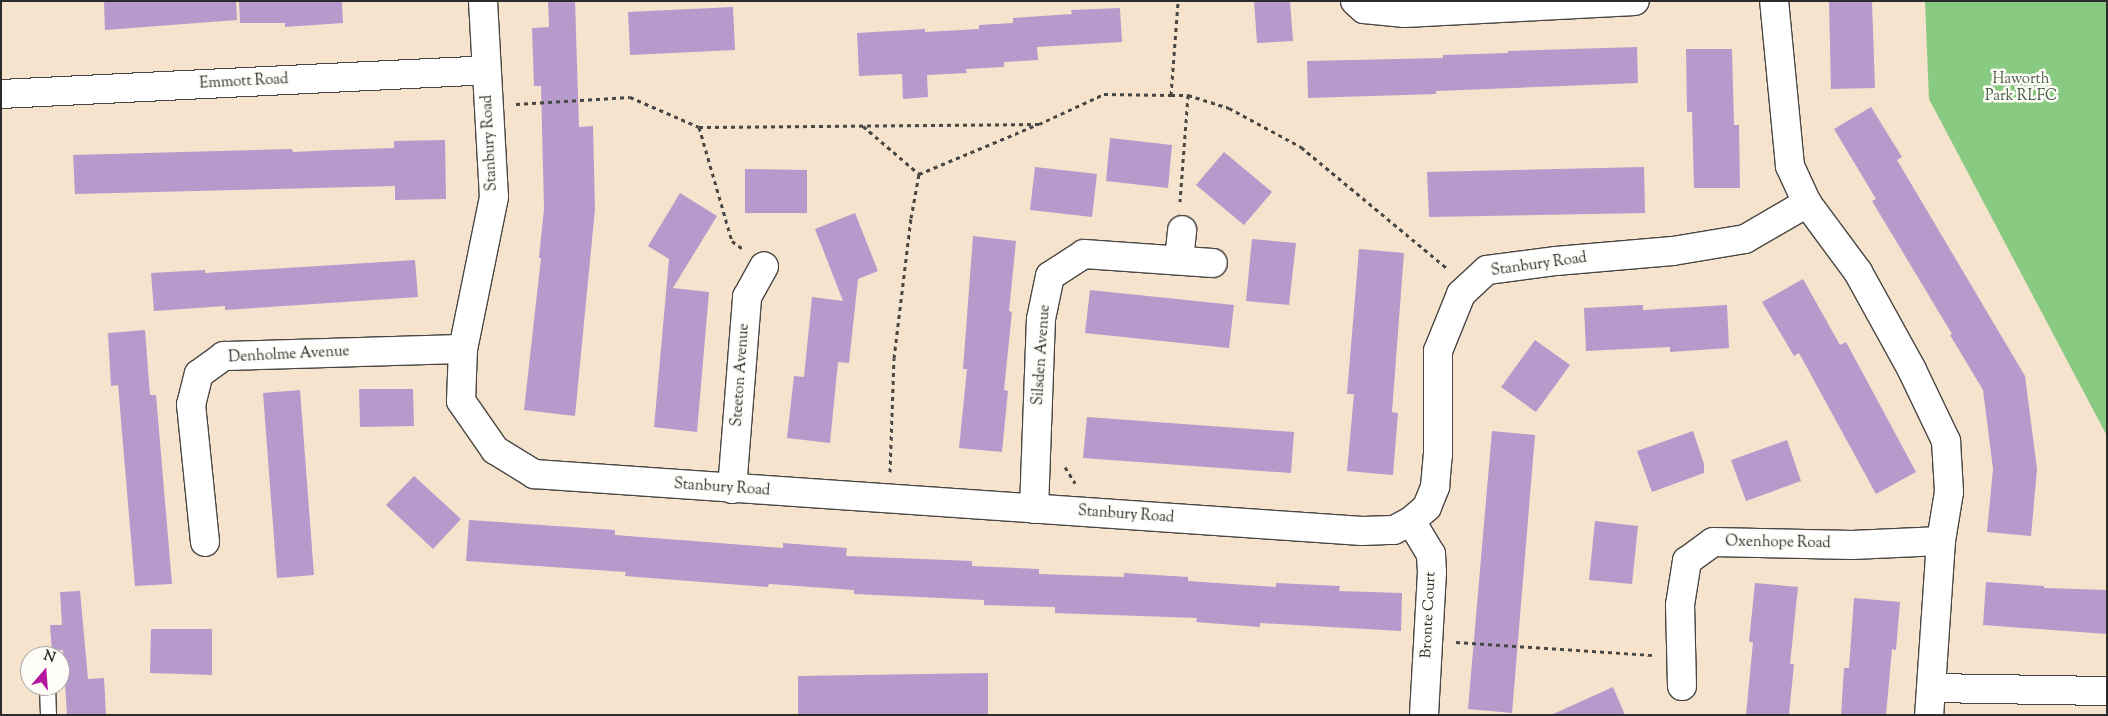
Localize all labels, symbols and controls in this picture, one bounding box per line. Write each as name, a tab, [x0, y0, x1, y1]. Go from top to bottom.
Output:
park label: Haworth Park RLFC	[1985, 70, 2057, 105]
street label: Emmott Road	[199, 71, 289, 93]
street label: Stanbury Road	[478, 94, 502, 192]
street label: Stanbury Road	[1490, 249, 1588, 281]
street label: Silsden Avenue	[1030, 304, 1054, 406]
street label: Steeton Avenue	[728, 323, 754, 427]
street label: Denholme Avenue	[228, 343, 350, 367]
street label: Stanbury Road	[673, 476, 771, 500]
street label: Stanbury Road	[1077, 503, 1175, 527]
street label: Oxenhope Road	[1725, 533, 1831, 553]
street label: Bronte Court	[1418, 571, 1440, 659]
north arrow	[20, 646, 70, 696]
text: N	[41, 646, 58, 669]

